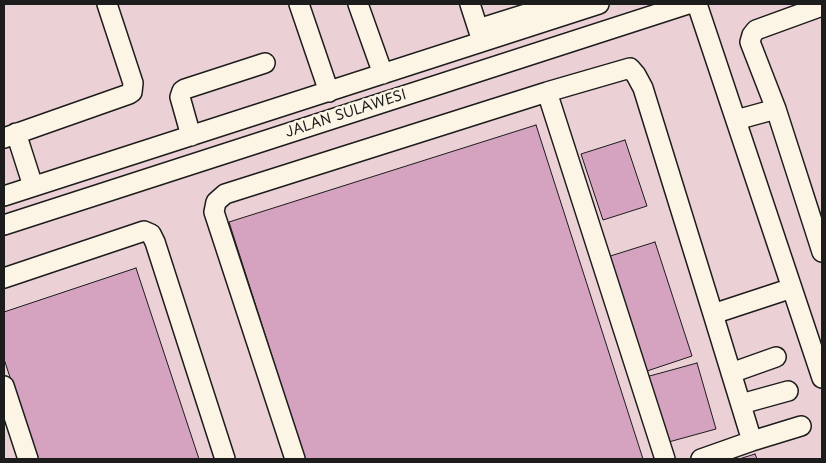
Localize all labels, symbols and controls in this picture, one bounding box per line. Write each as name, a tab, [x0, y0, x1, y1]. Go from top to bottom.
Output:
street label: JALAN SULAWESI	[283, 86, 409, 142]

